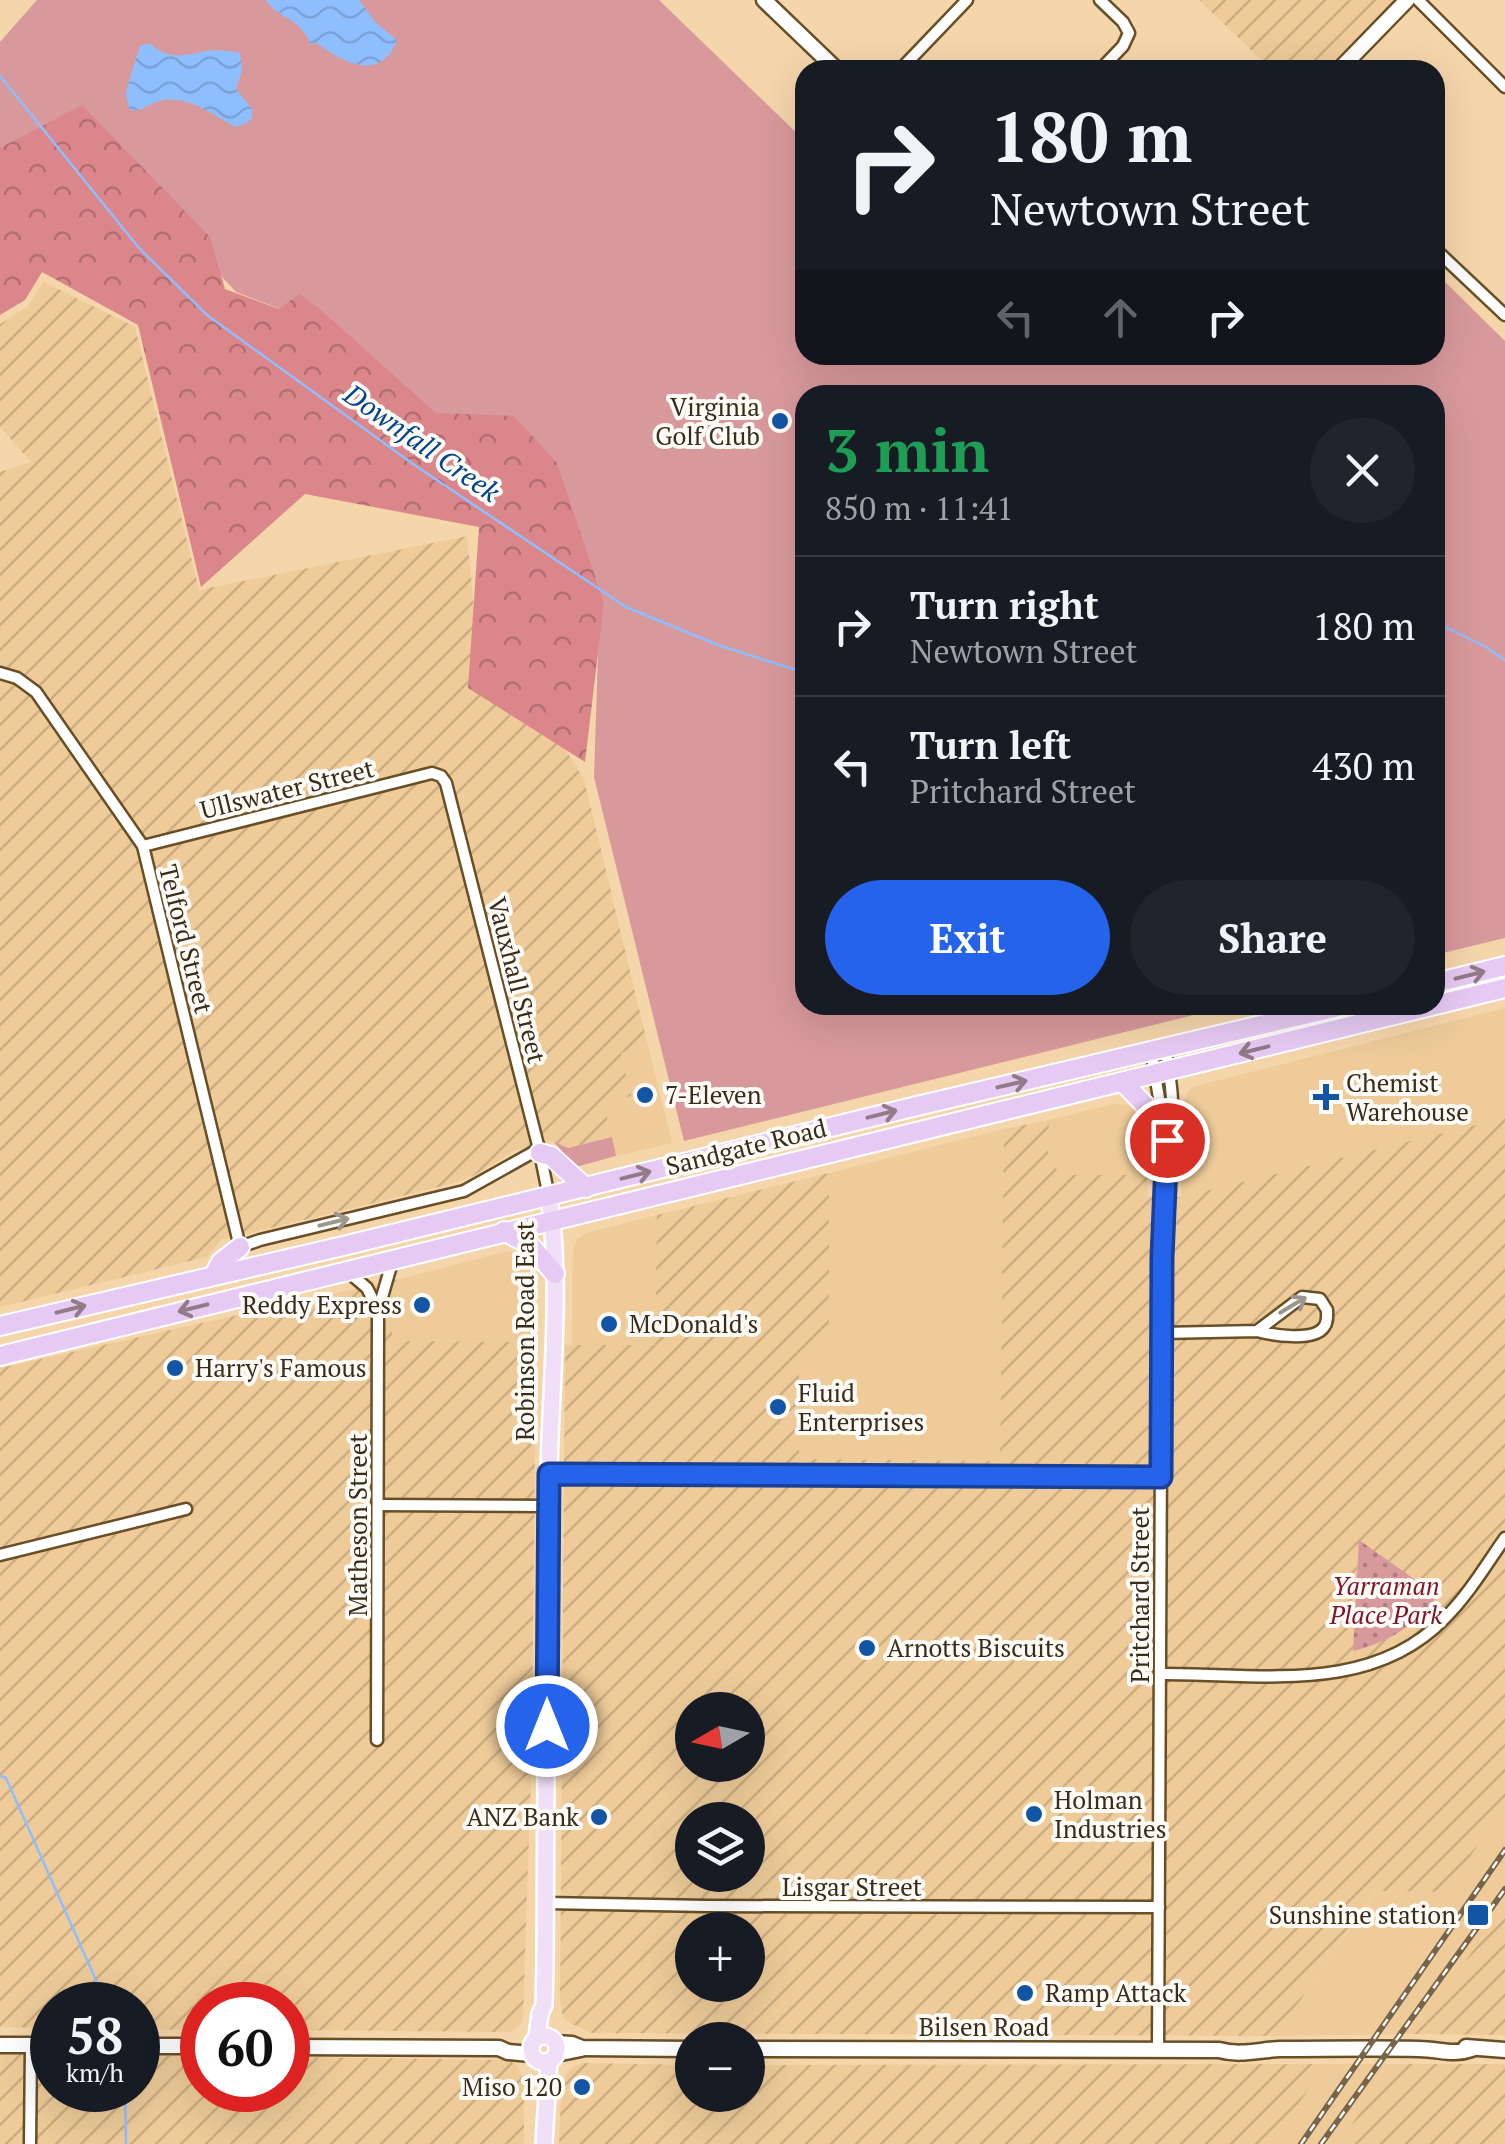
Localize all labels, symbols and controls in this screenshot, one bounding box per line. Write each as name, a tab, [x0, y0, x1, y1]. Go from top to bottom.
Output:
text: 180 m	[990, 89, 1192, 182]
icon: right	[825, 100, 955, 230]
text: Newtown Street	[990, 178, 1310, 238]
icon: left	[988, 290, 1043, 345]
icon: ahead	[1093, 290, 1148, 345]
icon: right	[1198, 290, 1253, 345]
water label: Downfall Creek	[336, 375, 508, 510]
place label: Virginia Golf Club	[655, 390, 760, 452]
marker: Virginia Golf Club	[769, 410, 791, 432]
text: 3 min	[825, 410, 989, 489]
button: close	[1310, 418, 1415, 523]
text: 850 m · 11:41	[825, 487, 1013, 529]
text: Turn right	[910, 580, 1099, 630]
icon: right	[825, 599, 880, 654]
text: 180 m	[1312, 601, 1415, 651]
text: Newtown Street	[910, 630, 1137, 672]
text: Turn left	[910, 720, 1071, 770]
icon: left	[825, 739, 880, 794]
text: 430 m	[1312, 741, 1415, 791]
street label: Ullswater Street	[197, 751, 377, 826]
text: Pritchard Street	[910, 770, 1136, 812]
street label: Telford Street	[152, 861, 221, 1017]
button: Exit	[825, 880, 1110, 995]
button: Share	[1130, 880, 1415, 995]
street label: Vauxhall Street	[481, 893, 554, 1066]
one-way arrow	[1453, 965, 1485, 983]
one-way arrow	[1239, 1042, 1271, 1060]
place label: Chemist Warehouse	[1346, 1066, 1469, 1128]
one-way arrow	[995, 1074, 1027, 1092]
place label: 7-Eleven	[665, 1078, 762, 1111]
marker: 7-Eleven	[634, 1084, 656, 1106]
marker: Chemist Warehouse	[1315, 1086, 1337, 1108]
pin	[1125, 1098, 1210, 1183]
one-way arrow	[866, 1104, 897, 1123]
street label: Sandgate Road	[662, 1111, 830, 1182]
icon: arrive	[1140, 1113, 1195, 1168]
one-way arrow	[620, 1165, 651, 1184]
one-way arrow	[317, 1212, 349, 1230]
street label: Robinson Road East	[508, 1221, 541, 1441]
place label: Reddy Express	[242, 1288, 402, 1321]
marker: Reddy Express	[411, 1294, 433, 1316]
one-way arrow	[1278, 1295, 1307, 1315]
one-way arrow	[54, 1299, 86, 1317]
one-way arrow	[178, 1300, 210, 1318]
place label: McDonald's	[629, 1307, 758, 1340]
marker: McDonald's	[598, 1313, 620, 1335]
place label: Harry's Famous	[195, 1351, 367, 1384]
marker: Harry's Famous	[164, 1357, 186, 1379]
place label: Fluid Enterprises	[798, 1376, 924, 1438]
marker: Fluid Enterprises	[767, 1396, 789, 1418]
street label: Matheson Street	[341, 1433, 374, 1617]
street label: Pritchard Street	[1123, 1507, 1156, 1683]
park label: Yarraman Place Park	[1329, 1569, 1443, 1631]
place label: Arnotts Biscuits	[887, 1631, 1065, 1664]
marker: Arnotts Biscuits	[856, 1637, 878, 1659]
position arrow	[495, 1674, 599, 1778]
north arrow	[675, 1692, 765, 1782]
map controls	[675, 1692, 765, 2112]
place label: Holman Industries	[1054, 1783, 1167, 1845]
place label: ANZ Bank	[467, 1800, 579, 1833]
button: layers	[675, 1802, 765, 1892]
marker: Holman Industries	[1023, 1803, 1045, 1825]
marker: ANZ Bank	[588, 1806, 610, 1828]
street label: Lisgar Street	[782, 1870, 922, 1903]
place label: Sunshine station	[1269, 1898, 1456, 1931]
marker: Sunshine station	[1465, 1902, 1491, 1928]
button: +	[675, 1912, 765, 2002]
place label: Ramp Attack	[1045, 1976, 1187, 2009]
speed limit sign: 60	[180, 1982, 310, 2112]
marker: Ramp Attack	[1014, 1982, 1036, 2004]
text: 58	[67, 2002, 123, 2068]
street label: Bilsen Road	[919, 2010, 1049, 2043]
button: −	[675, 2022, 765, 2112]
text: km/h	[66, 2056, 124, 2089]
place label: Miso 120	[462, 2070, 562, 2103]
marker: Miso 120	[571, 2076, 593, 2098]

